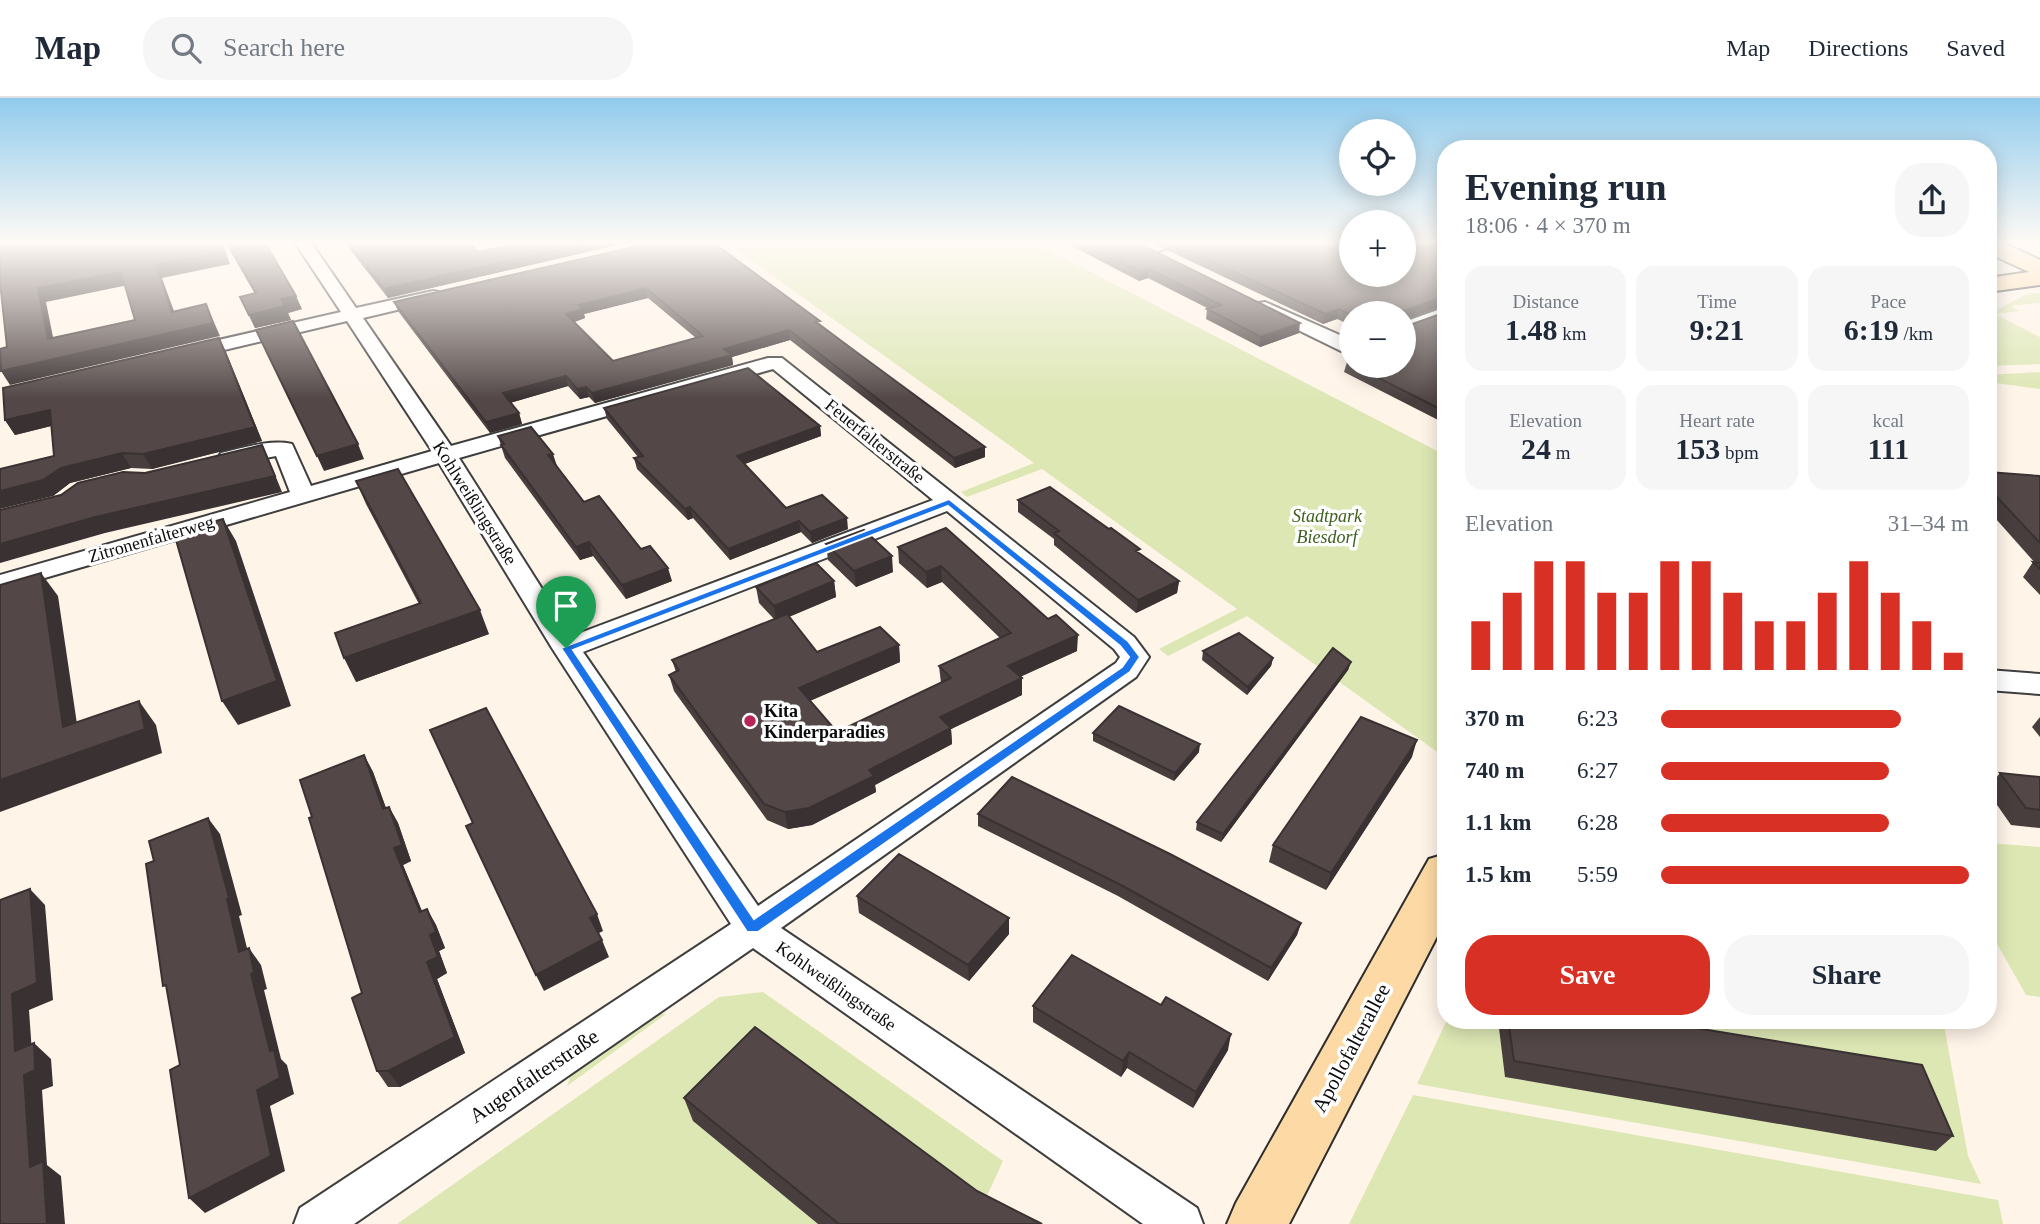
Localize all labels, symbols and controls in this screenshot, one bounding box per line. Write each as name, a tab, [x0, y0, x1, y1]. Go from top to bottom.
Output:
search box	[143, 17, 633, 80]
icon: search	[167, 29, 205, 67]
text: Map	[35, 30, 101, 66]
text: Search here	[223, 33, 345, 62]
text: Map	[1726, 35, 1770, 61]
text: Directions	[1808, 35, 1908, 61]
text: Saved	[1946, 35, 2005, 61]
map controls	[1339, 119, 1416, 378]
button: locate	[1339, 119, 1416, 196]
button: share	[1895, 163, 1969, 237]
text: Evening run	[1465, 166, 1667, 208]
button: +	[1339, 210, 1416, 287]
text: 18:06 · 4 × 370 m	[1465, 213, 1631, 238]
text: Distance	[1512, 291, 1579, 312]
text: Time	[1697, 291, 1737, 312]
text: Pace	[1870, 291, 1906, 312]
button: −	[1339, 301, 1416, 378]
text: 1.48	[1505, 313, 1557, 346]
text: 9:21	[1689, 313, 1744, 346]
text: 6:19	[1844, 313, 1899, 346]
text: km	[1557, 323, 1586, 344]
text: /km	[1899, 323, 1933, 344]
street label: Feuerfalterstraße	[821, 395, 929, 487]
text: Elevation	[1509, 410, 1582, 431]
text: Heart rate	[1679, 410, 1755, 431]
text: kcal	[1872, 410, 1904, 431]
text: 24	[1521, 432, 1551, 465]
text: 153	[1675, 432, 1720, 465]
text: 111	[1867, 432, 1909, 465]
street label: Kohlweißlingstraße	[429, 437, 521, 569]
text: m	[1551, 442, 1570, 463]
text: bpm	[1720, 442, 1759, 463]
park label: Stadtpark Biesdorf	[1292, 506, 1363, 547]
street label: Zitronenfalterweg	[86, 511, 216, 567]
text: Elevation	[1465, 511, 1553, 536]
text: 31–34 m	[1888, 511, 1969, 536]
pin	[536, 576, 596, 648]
icon: arrive	[547, 587, 585, 625]
place label: Kita Kinderparadies	[764, 701, 885, 742]
text: 370 m	[1465, 706, 1524, 731]
text: 6:23	[1577, 706, 1618, 731]
marker: Kita Kinderparadies	[742, 713, 758, 729]
text: 740 m	[1465, 758, 1524, 783]
text: 6:27	[1577, 758, 1618, 783]
text: 1.1 km	[1465, 810, 1531, 835]
text: 6:28	[1577, 810, 1618, 835]
text: 1.5 km	[1465, 862, 1531, 887]
text: 5:59	[1577, 862, 1618, 887]
button: Save	[1465, 935, 1710, 1015]
button: Share	[1724, 935, 1969, 1015]
street label: Kohlweißlingstraße	[772, 937, 900, 1035]
street label: Apollofalterallee	[1307, 980, 1395, 1116]
street label: Augenfalterstraße	[465, 1024, 603, 1128]

